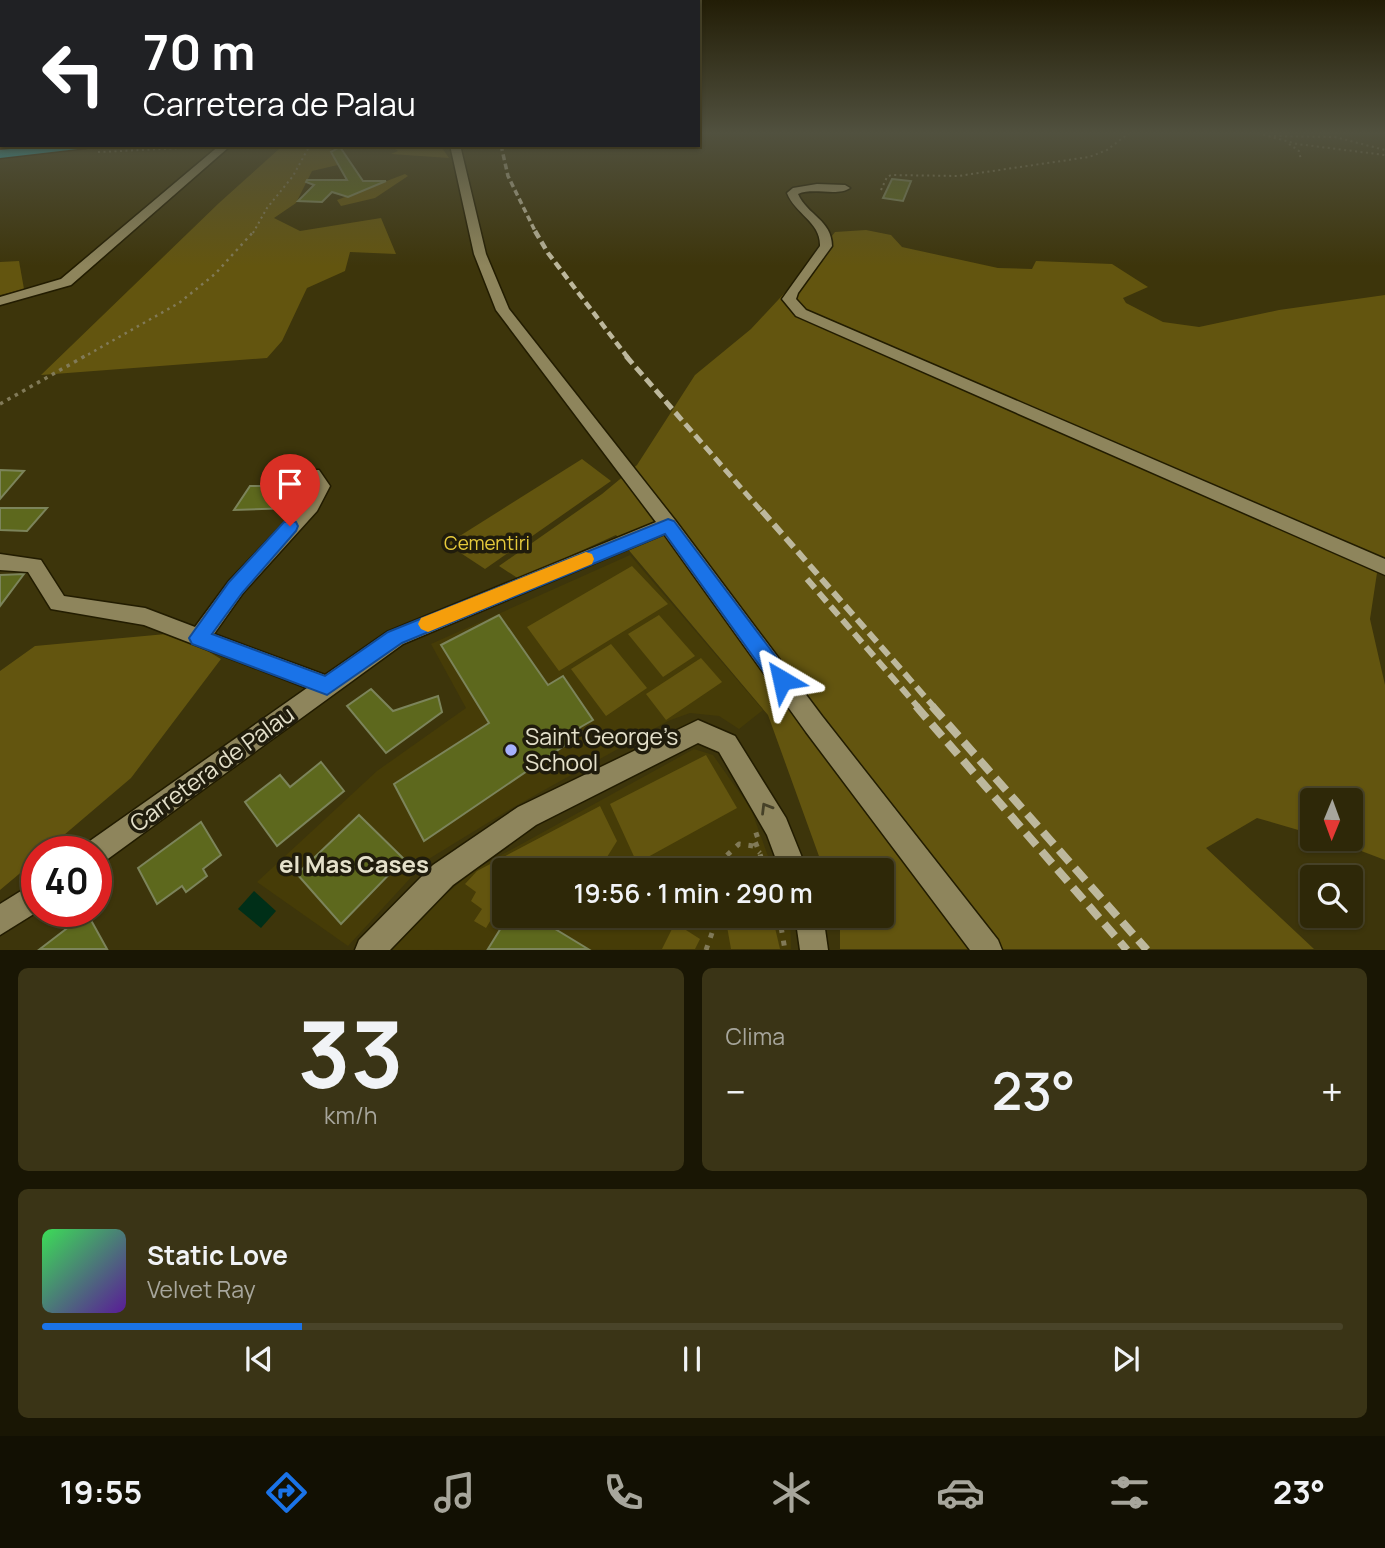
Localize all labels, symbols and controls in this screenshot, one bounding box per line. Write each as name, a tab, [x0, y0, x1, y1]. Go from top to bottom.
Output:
text: 70 m	[143, 18, 255, 85]
icon: left	[28, 28, 119, 119]
text: Carretera de Palau	[143, 82, 416, 126]
pin	[260, 454, 320, 526]
icon: arrive	[271, 465, 309, 503]
park label: Cementiri	[444, 530, 530, 556]
position arrow	[745, 643, 819, 717]
street label: Carretera de Palau	[123, 698, 300, 839]
place label: Saint George’s School	[525, 720, 678, 778]
marker: Saint George’s School	[503, 742, 519, 758]
north arrow	[1300, 788, 1363, 850]
map controls	[1300, 788, 1363, 928]
one-way arrow	[761, 802, 774, 815]
speed limit sign: 40	[21, 836, 112, 927]
district label: el Mas Cases	[279, 847, 429, 880]
button: search	[1300, 865, 1363, 928]
text: 19:56 · 1 min · 290 m	[573, 875, 813, 911]
text: 33	[298, 991, 404, 1115]
text: Clima	[726, 1020, 785, 1052]
text: 23°	[992, 1055, 1075, 1126]
text: −	[726, 1065, 746, 1117]
text: +	[1321, 1065, 1343, 1117]
text: km/h	[324, 1099, 378, 1131]
text: Static Love	[147, 1237, 288, 1273]
text: Velvet Ray	[147, 1273, 256, 1305]
icon: previous	[240, 1340, 278, 1378]
icon: pause	[673, 1340, 711, 1378]
icon: next	[1107, 1340, 1145, 1378]
icon: directions	[262, 1468, 311, 1517]
icon: music	[430, 1468, 479, 1517]
icon: phone	[599, 1468, 648, 1517]
icon: climate	[767, 1468, 816, 1517]
icon: car	[936, 1468, 985, 1517]
icon: filters	[1105, 1468, 1154, 1517]
text: 19:55	[60, 1470, 142, 1514]
text: 23°	[1273, 1470, 1325, 1514]

